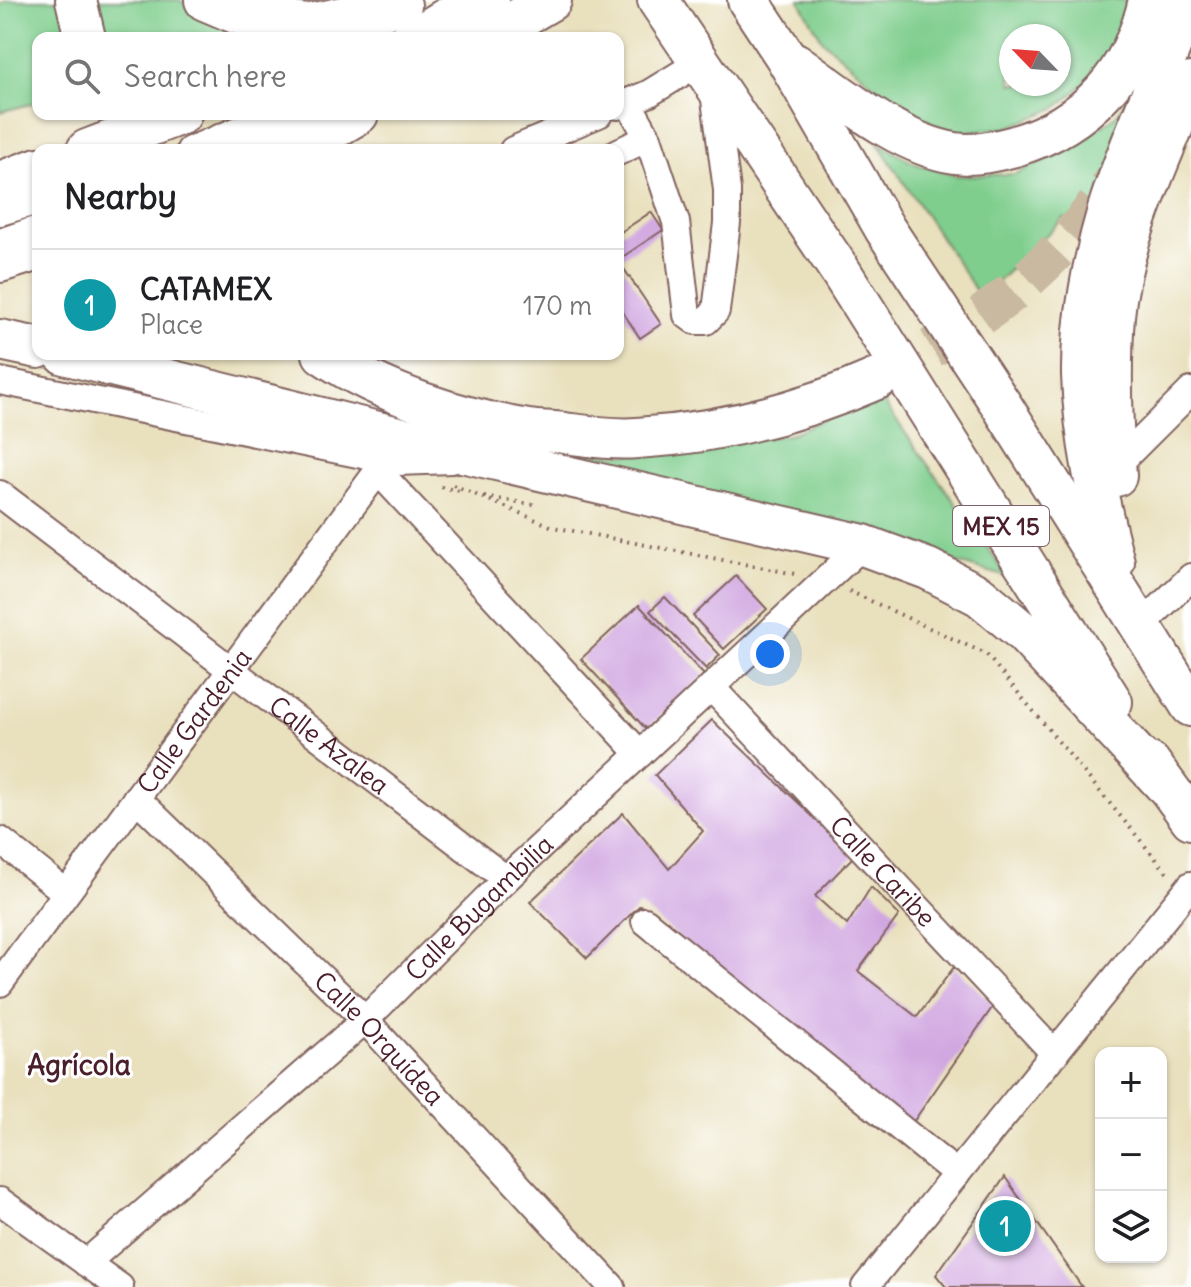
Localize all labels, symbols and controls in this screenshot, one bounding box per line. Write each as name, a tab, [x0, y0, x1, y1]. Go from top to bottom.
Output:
north arrow	[999, 24, 1071, 96]
search box	[32, 32, 624, 120]
icon: search	[60, 54, 104, 98]
text: Search here	[124, 57, 287, 95]
text: Nearby	[64, 175, 177, 218]
text: CATAMEX	[140, 270, 272, 308]
text: 1	[85, 289, 95, 322]
text: 170 m	[523, 289, 592, 322]
text: Place	[140, 308, 203, 341]
road number: MEX 15	[953, 506, 1049, 546]
your location	[750, 634, 790, 674]
street label: Calle Gardenia	[129, 641, 258, 800]
street label: Calle Azalea	[263, 689, 396, 801]
street label: Calle Caribe	[823, 808, 943, 933]
street label: Calle Bugambilia	[398, 827, 560, 987]
street label: Calle Orquídea	[308, 964, 452, 1112]
district label: Agrícola	[27, 1047, 131, 1083]
map controls	[1095, 1047, 1167, 1263]
button: +	[1095, 1047, 1167, 1119]
button: −	[1095, 1119, 1167, 1191]
button: layers	[1095, 1191, 1167, 1263]
pin: 1	[979, 1196, 1031, 1256]

